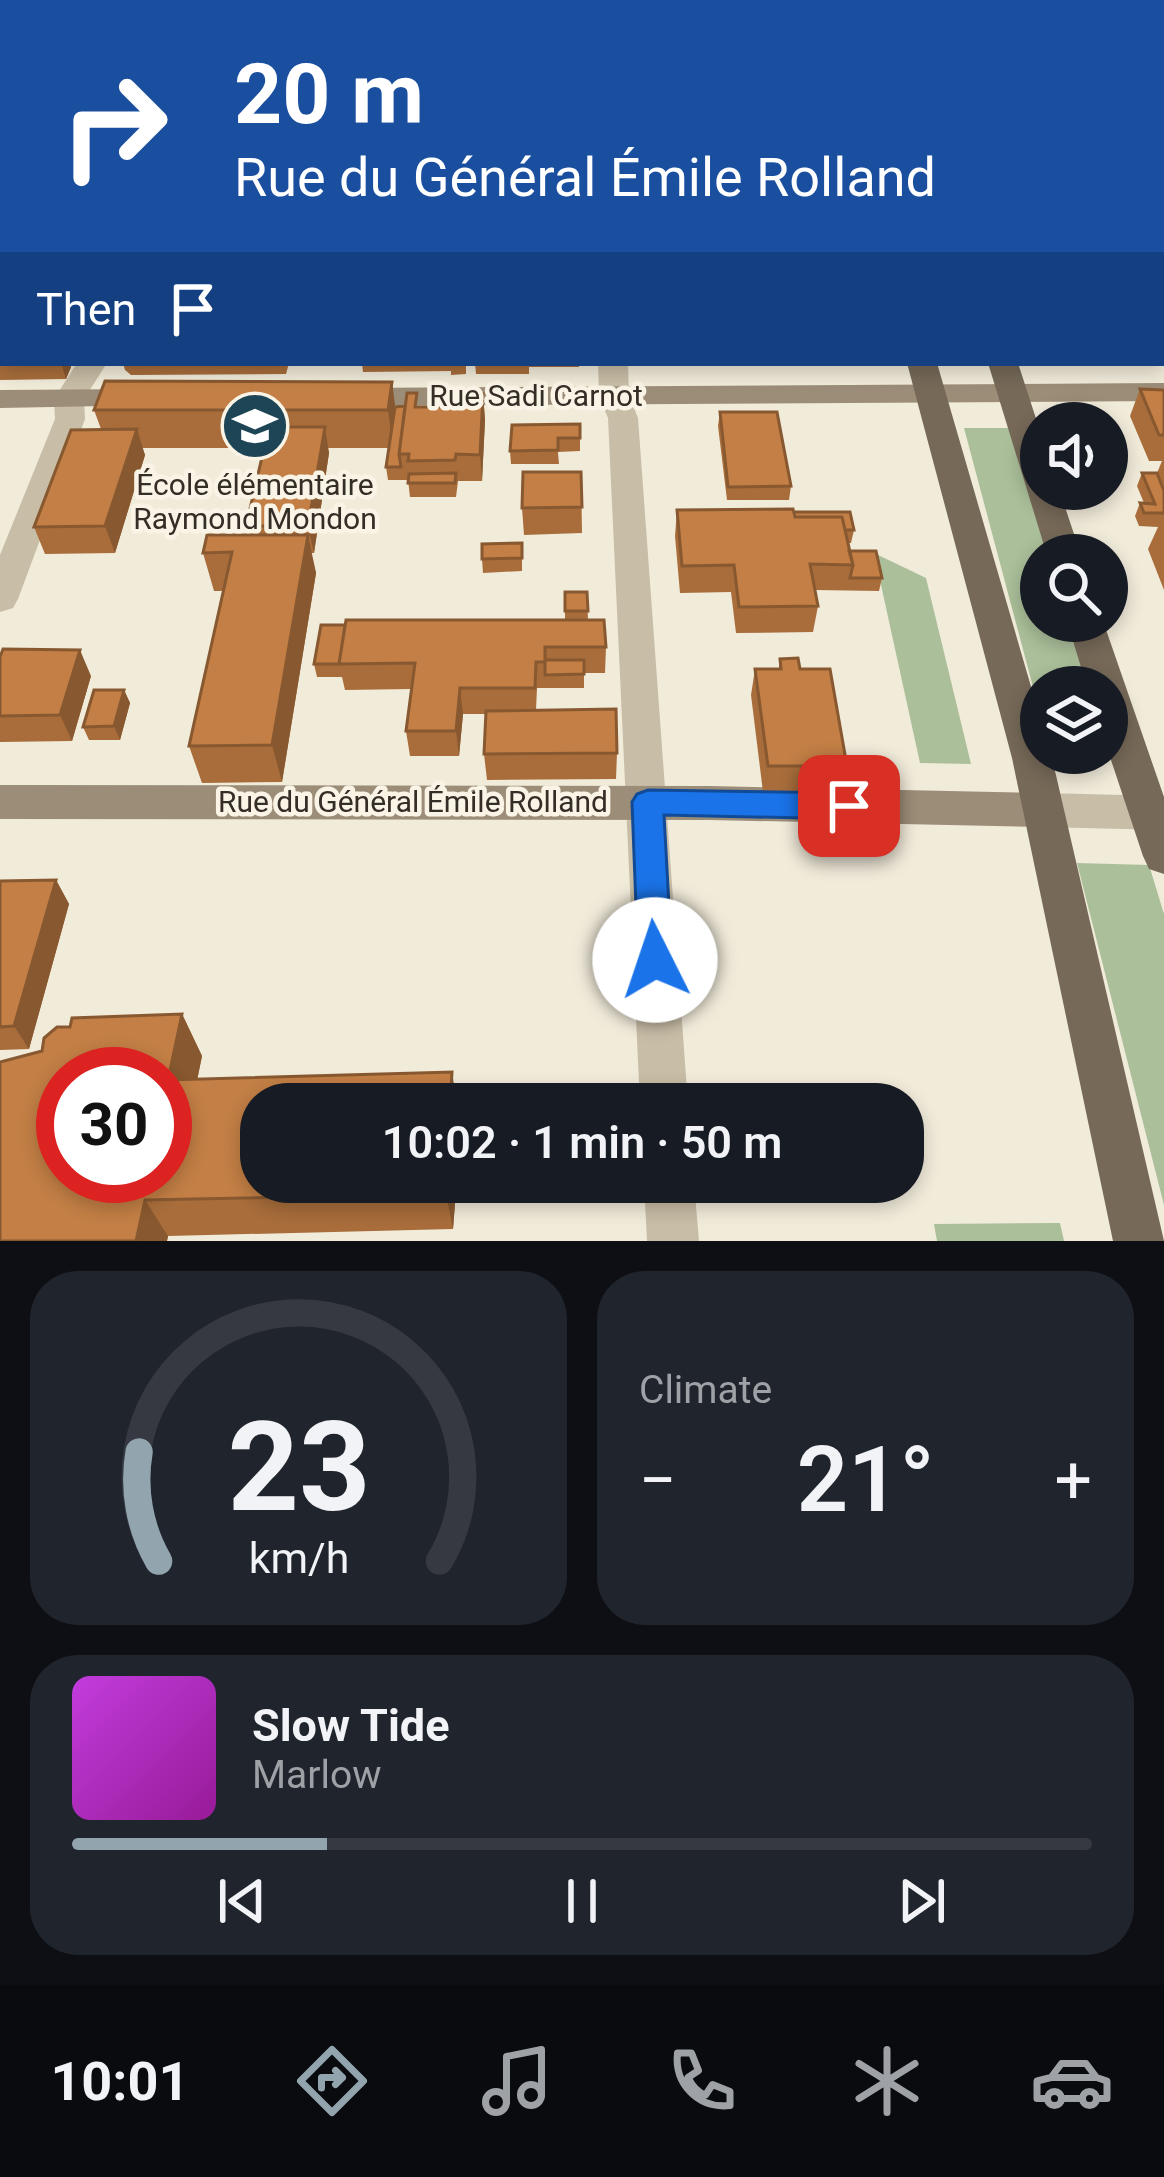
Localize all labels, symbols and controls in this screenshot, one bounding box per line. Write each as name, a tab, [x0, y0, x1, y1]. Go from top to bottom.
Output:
text: 20 m	[234, 45, 424, 144]
icon: right	[36, 48, 192, 204]
text: Rue du Général Émile Rolland	[234, 146, 936, 209]
icon: arrive	[160, 276, 226, 342]
text: Then	[36, 283, 136, 336]
street label: Rue Sadi Carnot	[429, 378, 643, 413]
school or university icon: École élémentaire Raymond Mondon	[220, 391, 290, 461]
map controls	[1020, 402, 1128, 774]
button: sound	[1020, 402, 1128, 510]
place label: École élémentaire Raymond Mondon	[133, 467, 377, 536]
button: search	[1020, 534, 1128, 642]
button: layers	[1020, 666, 1128, 774]
pin	[798, 755, 900, 857]
icon: arrive	[816, 773, 882, 839]
street label: Rue du Général Émile Rolland	[218, 784, 608, 819]
position arrow	[592, 897, 718, 1023]
speed limit sign: 30	[36, 1047, 192, 1203]
text: 10:02 · 1 min · 50 m	[382, 1116, 782, 1169]
text: Climate	[639, 1367, 772, 1413]
text: 23	[227, 1394, 370, 1540]
text: 21°	[797, 1428, 934, 1533]
text: −	[639, 1442, 677, 1519]
text: +	[1055, 1442, 1092, 1519]
text: km/h	[248, 1533, 349, 1583]
text: Slow Tide	[252, 1699, 450, 1752]
text: Marlow	[252, 1752, 382, 1798]
icon: previous	[209, 1868, 275, 1934]
icon: pause	[549, 1868, 615, 1934]
icon: next	[889, 1868, 955, 1934]
icon: directions	[290, 2039, 374, 2123]
icon: music	[475, 2039, 559, 2123]
icon: phone	[660, 2039, 744, 2123]
icon: climate	[845, 2039, 929, 2123]
icon: car	[1030, 2039, 1114, 2123]
text: 10:01	[50, 2050, 190, 2113]

